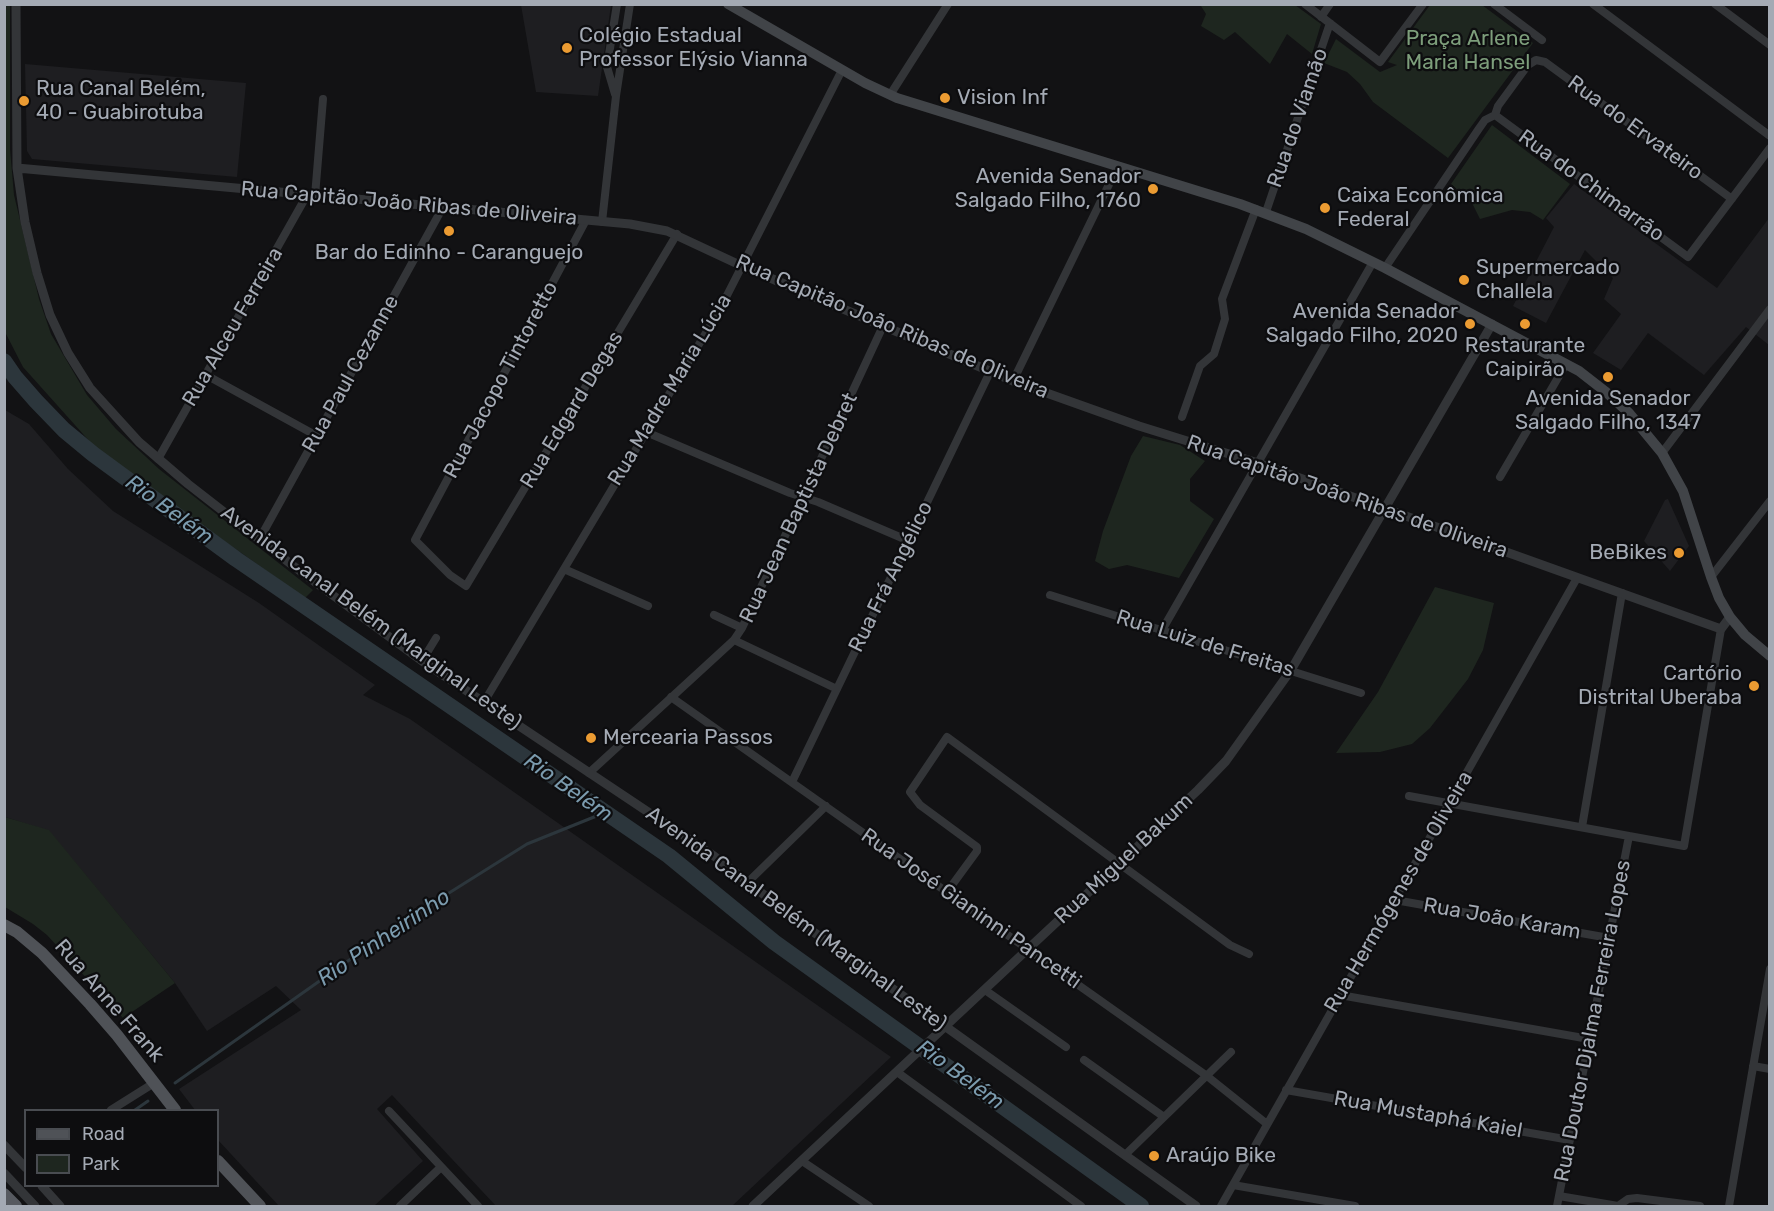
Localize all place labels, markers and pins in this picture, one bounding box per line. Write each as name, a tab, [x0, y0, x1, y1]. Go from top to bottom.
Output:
place label: Colégio Estadual Professor Elýsio Vianna	[579, 23, 808, 73]
marker: Colégio Estadual Professor Elýsio Vianna	[560, 41, 574, 55]
place label: Rua Canal Belém, 40 - Guabirotuba	[36, 76, 206, 126]
place label: Vision Inf	[957, 85, 1048, 111]
marker: Vision Inf	[938, 91, 952, 105]
marker: Rua Canal Belém, 40 - Guabirotuba	[17, 94, 31, 108]
place label: Avenida Senador Salgado Filho, 1760	[955, 164, 1141, 214]
marker: Avenida Senador Salgado Filho, 1760	[1146, 182, 1160, 196]
place label: Caixa Econômica Federal	[1337, 183, 1504, 233]
marker: Caixa Econômica Federal	[1318, 201, 1332, 215]
marker: Bar do Edinho - Caranguejo	[442, 224, 456, 238]
place label: Bar do Edinho - Caranguejo	[315, 240, 583, 266]
place label: Supermercado Challela	[1476, 255, 1620, 305]
marker: Supermercado Challela	[1457, 273, 1471, 287]
place label: Avenida Senador Salgado Filho, 2020	[1266, 299, 1458, 349]
marker: Avenida Senador Salgado Filho, 2020	[1463, 317, 1477, 331]
marker: Restaurante Caipirão	[1518, 317, 1532, 331]
place label: Restaurante Caipirão	[1465, 333, 1585, 383]
marker: Avenida Senador Salgado Filho, 1347	[1601, 370, 1615, 384]
place label: Avenida Senador Salgado Filho, 1347	[1515, 386, 1701, 436]
place label: BeBikes	[1589, 540, 1667, 566]
marker: BeBikes	[1672, 546, 1686, 560]
place label: Cartório Distrital Uberaba	[1578, 661, 1742, 711]
marker: Cartório Distrital Uberaba	[1747, 679, 1761, 693]
place label: Mercearia Passos	[603, 725, 773, 751]
marker: Mercearia Passos	[584, 731, 598, 745]
place label: Araújo Bike	[1166, 1143, 1276, 1169]
marker: Araújo Bike	[1147, 1149, 1161, 1163]

